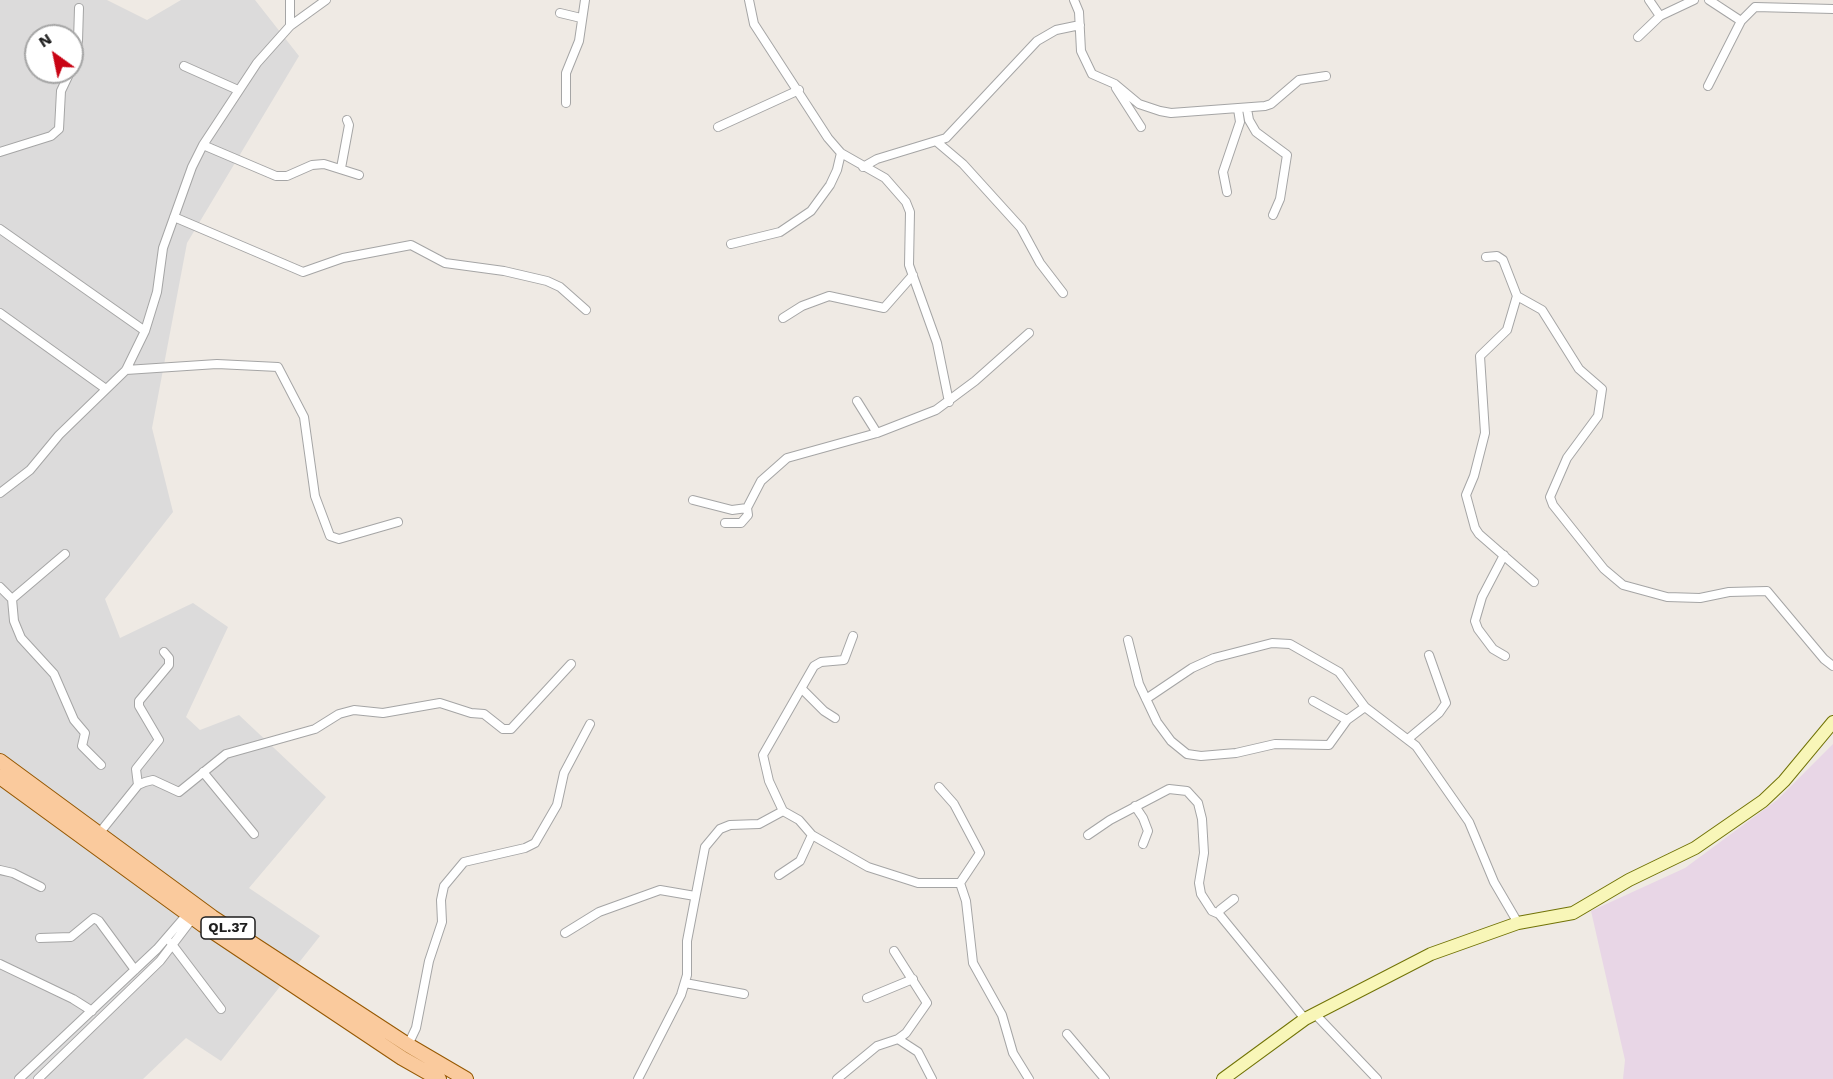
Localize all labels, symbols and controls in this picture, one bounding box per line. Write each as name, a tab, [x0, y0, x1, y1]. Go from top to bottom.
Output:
north arrow	[24, 24, 84, 84]
text: N	[35, 29, 55, 51]
road number: QL.37	[201, 917, 255, 939]

